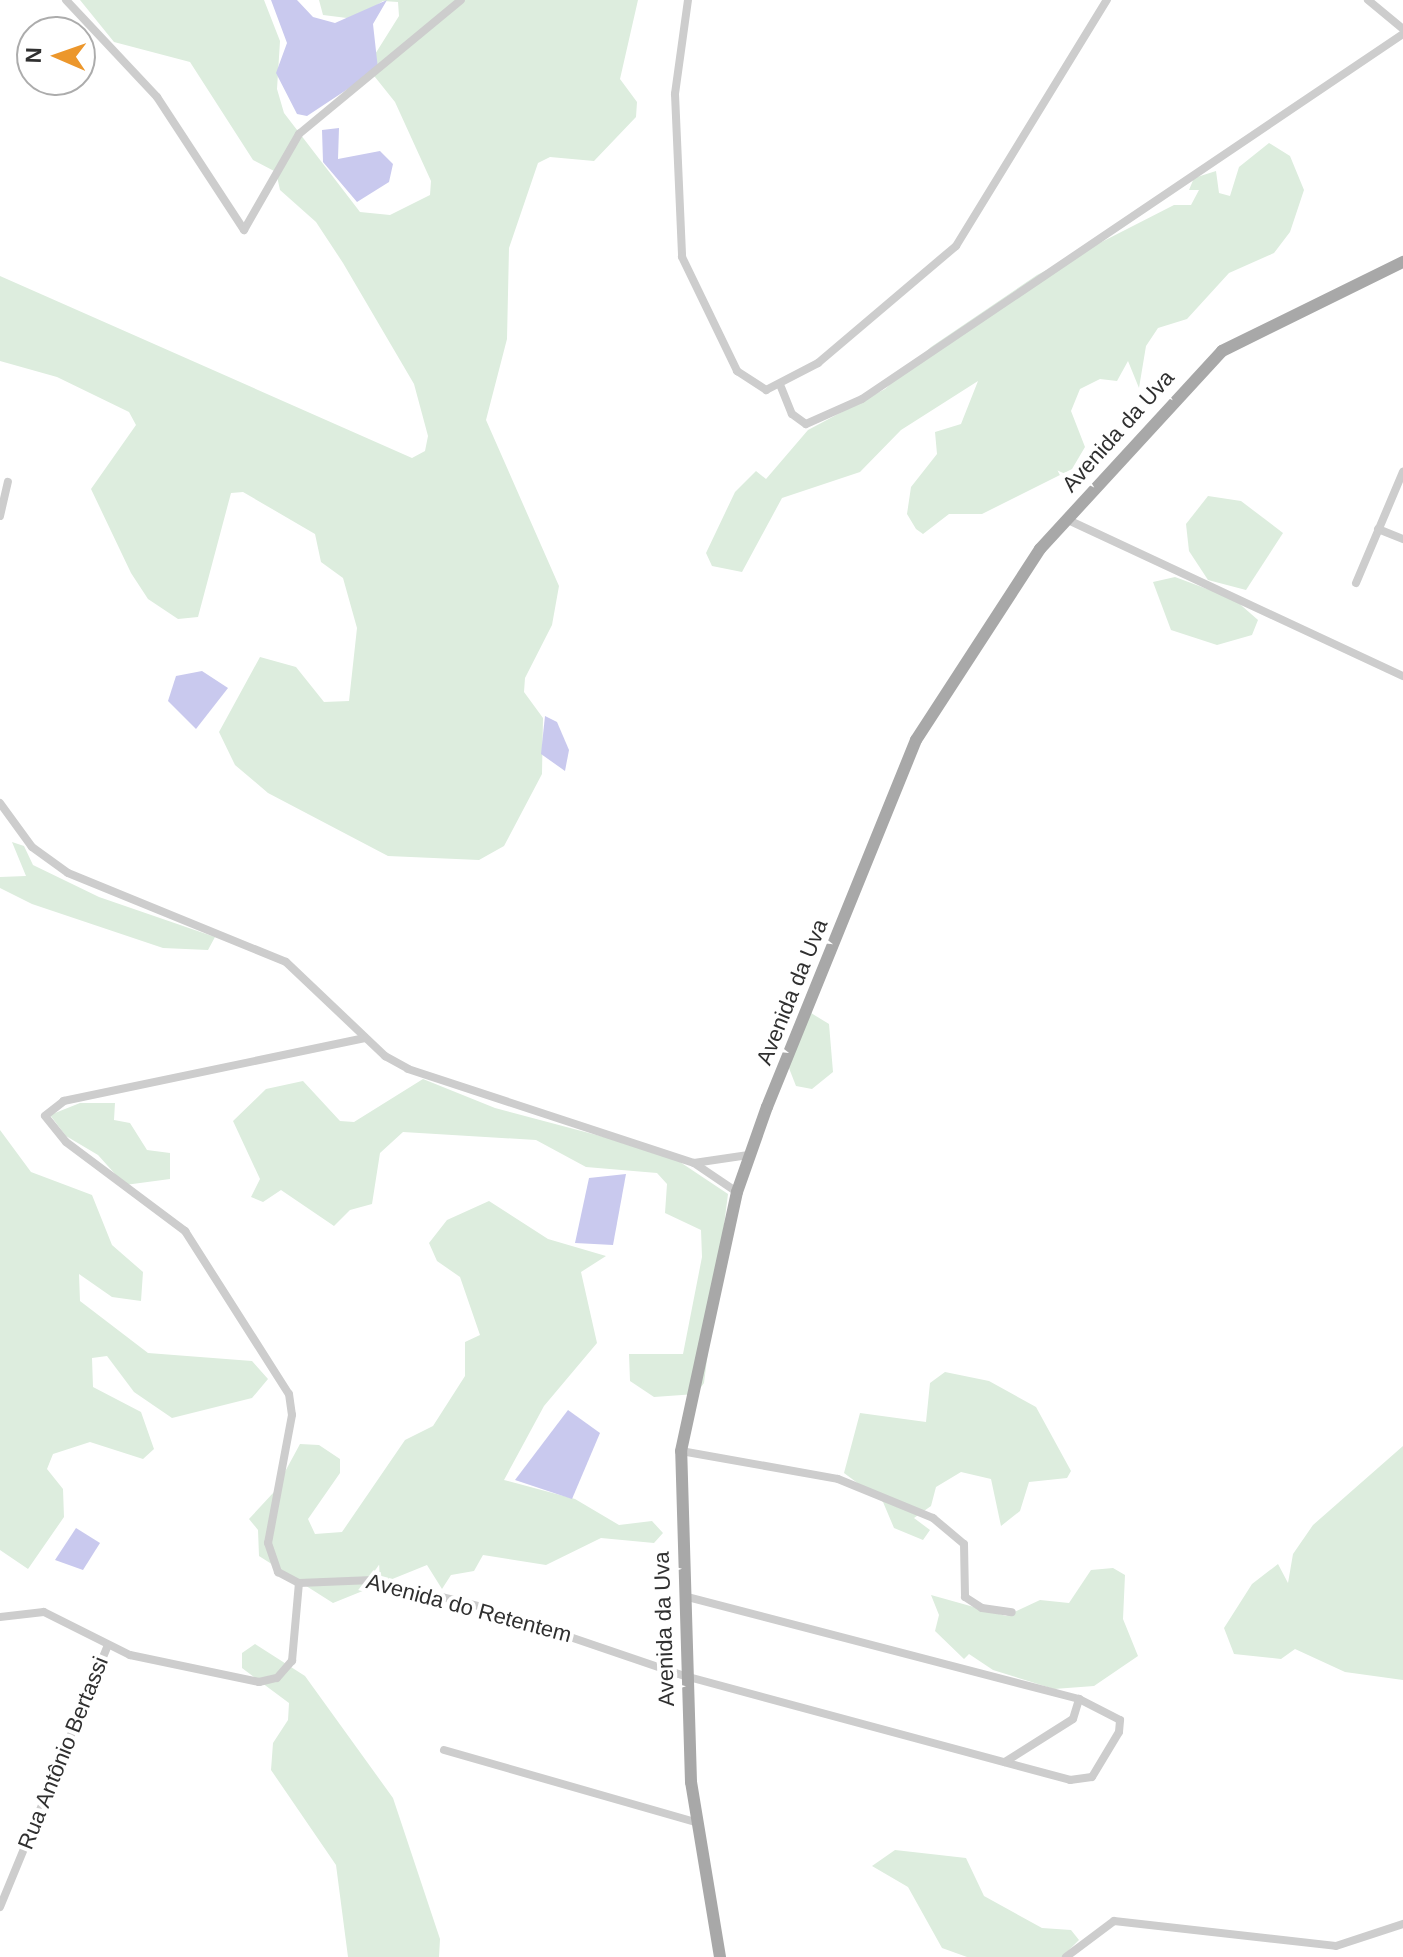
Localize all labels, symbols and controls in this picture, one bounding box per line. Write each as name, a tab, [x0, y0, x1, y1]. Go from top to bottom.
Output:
north arrow	[16, 16, 96, 96]
text: N	[21, 47, 46, 64]
street label: Avenida da Uva	[1056, 365, 1180, 497]
street label: Avenida da Uva	[751, 915, 833, 1069]
street label: Avenida da Uva	[648, 1551, 680, 1707]
street label: Avenida do Retentem	[364, 1568, 574, 1648]
street label: Rua Antônio Bertassi	[12, 1652, 114, 1854]

